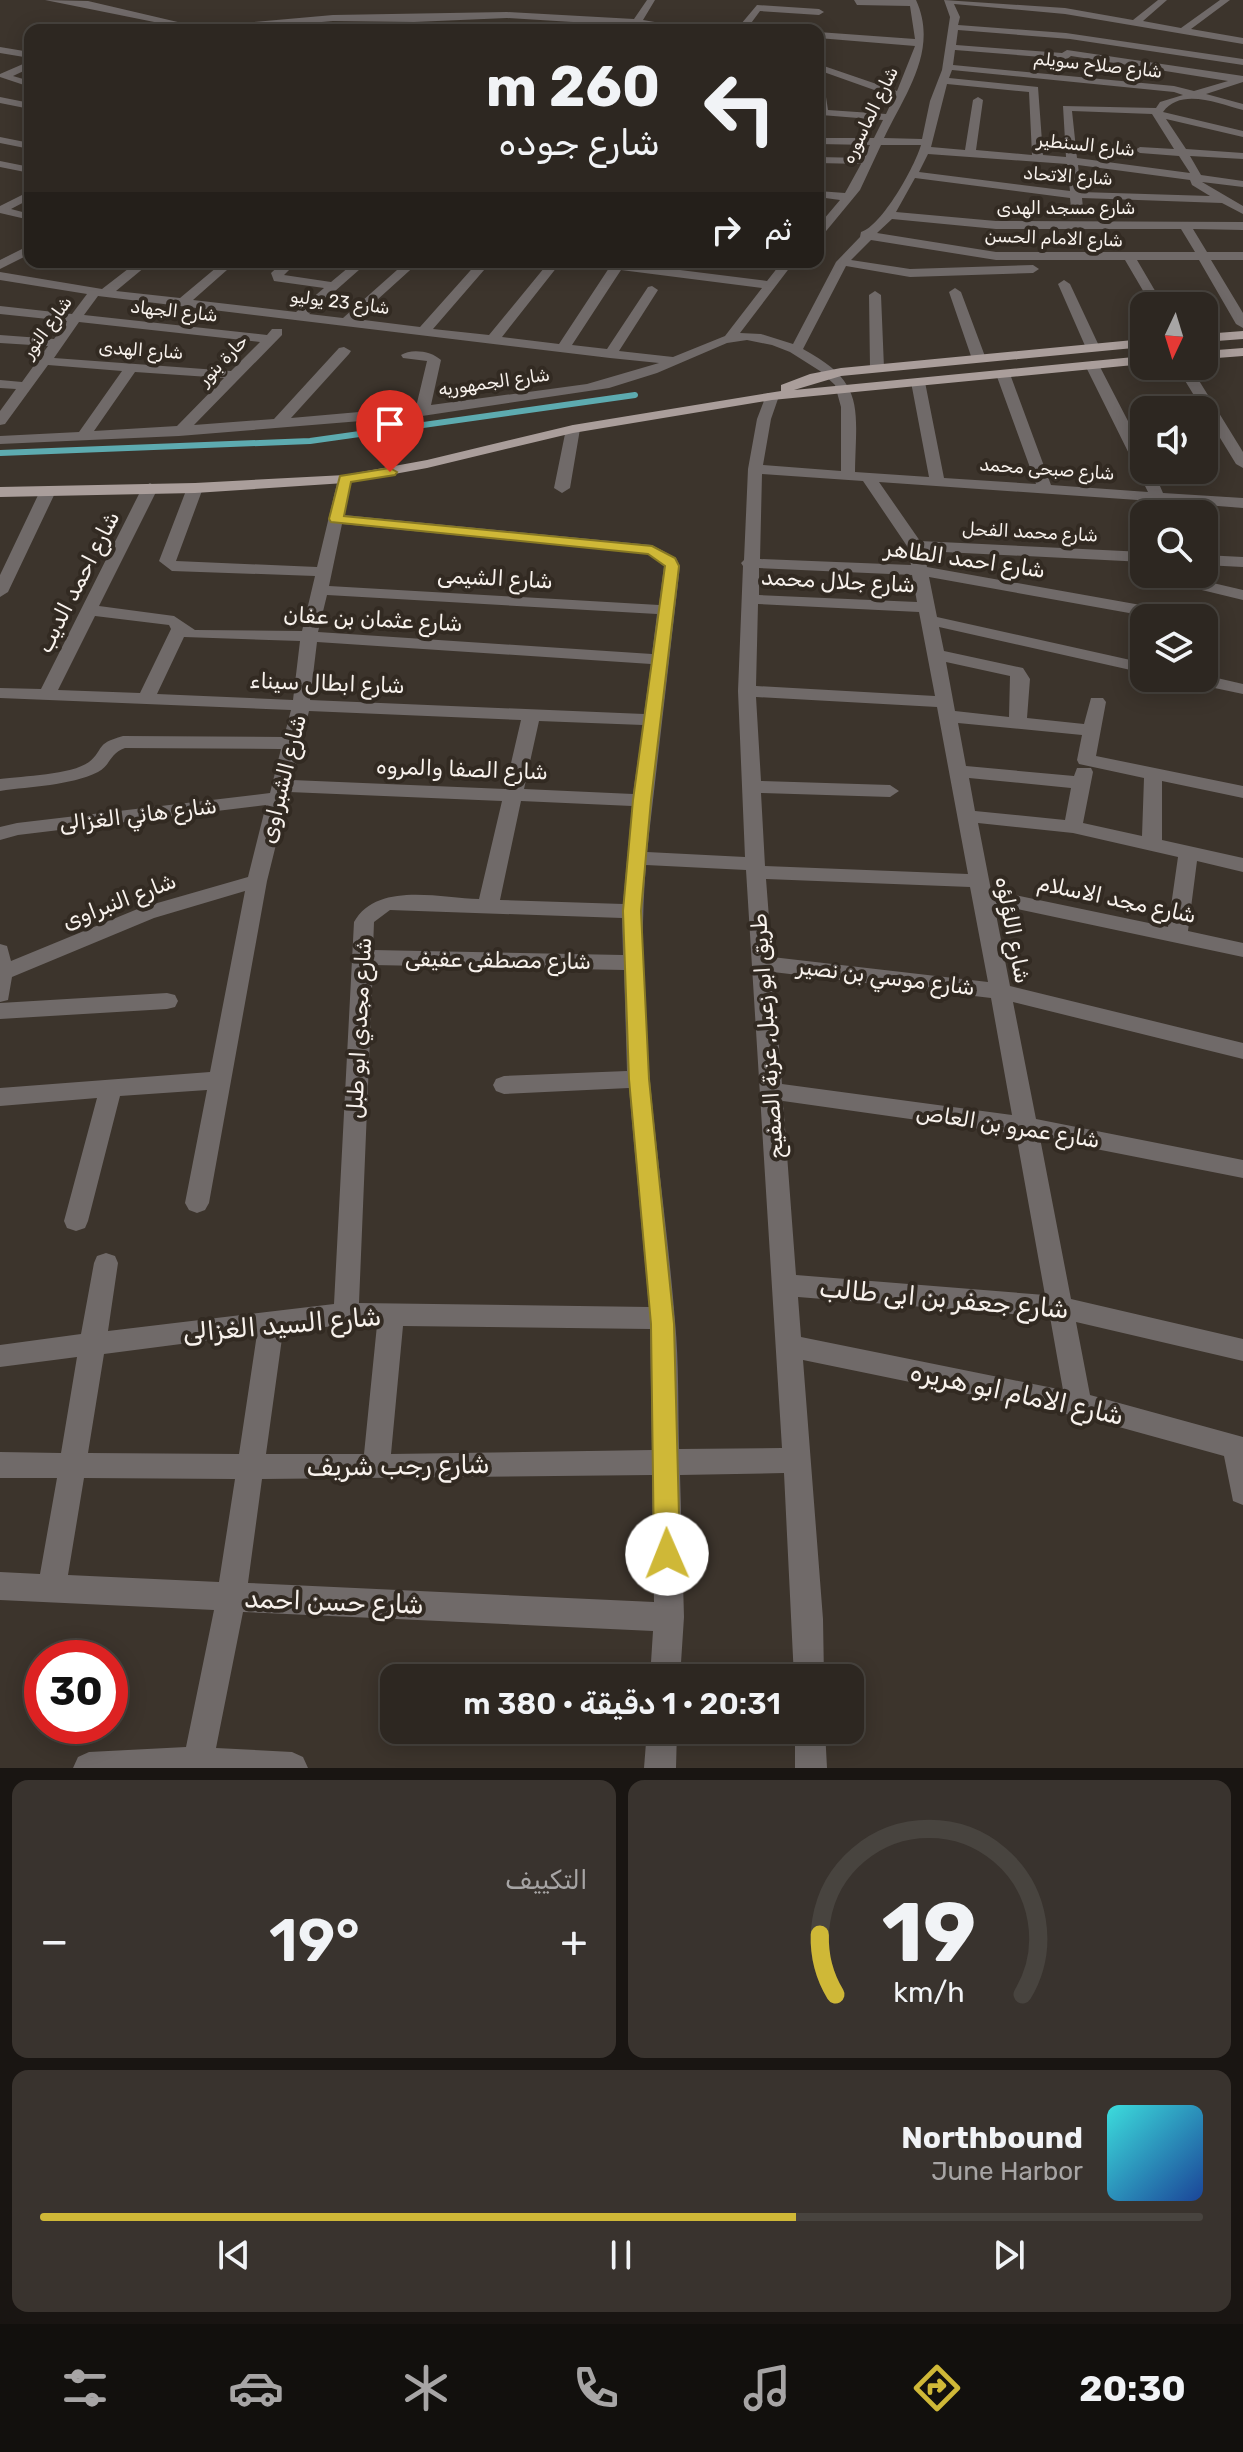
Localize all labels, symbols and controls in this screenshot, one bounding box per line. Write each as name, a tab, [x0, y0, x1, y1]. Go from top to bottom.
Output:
street label: شارع صلاح سويلم	[1032, 47, 1163, 84]
text: 260 m	[486, 54, 660, 120]
icon: left	[688, 56, 792, 160]
street label: شارع الماسوره	[837, 63, 904, 168]
text: شارع جوده	[498, 121, 660, 164]
street label: شارع السنطير	[1035, 129, 1136, 162]
street label: شارع الاتحاد	[1022, 162, 1114, 191]
street label: شارع مسجد الهدى	[997, 197, 1135, 220]
icon: right	[704, 208, 748, 252]
text: ثم	[764, 212, 792, 248]
street label: شارع الامام الحسن	[984, 225, 1124, 252]
street label: شارع 23 يوليو	[289, 285, 391, 320]
street label: شارع النور	[17, 292, 78, 364]
north arrow	[1130, 292, 1218, 380]
map controls	[1130, 292, 1218, 692]
street label: شارع الجهاد	[129, 295, 219, 328]
street label: حارة بنور	[193, 330, 253, 391]
street label: شارع الهدى	[98, 336, 184, 365]
street label: شارع الجمهوريه	[437, 363, 551, 402]
pin	[356, 390, 424, 472]
button: sound	[1130, 396, 1218, 484]
icon: arrive	[368, 402, 412, 446]
street label: شارع صبحى محمد	[979, 453, 1115, 486]
button: search	[1130, 500, 1218, 588]
street label: شارع احمد الديب	[31, 507, 127, 658]
street label: شارع محمد الفحل	[961, 517, 1098, 548]
street label: شارع احمد الطاهر	[881, 534, 1047, 586]
street label: شارع الشيمى	[436, 561, 554, 597]
street label: شارع جلال محمد	[760, 563, 916, 601]
street label: شارع عثمان بن عفان	[283, 601, 463, 639]
button: layers	[1130, 604, 1218, 692]
street label: شارع ابطال سيناء	[249, 667, 405, 701]
street label: شارع الشبراوى	[254, 712, 314, 847]
street label: شارع الصفا والمروه	[376, 753, 548, 787]
street label: شارع هاني الغزالى	[58, 792, 219, 841]
street label: شارع النبراوى	[58, 867, 181, 937]
street label: شارع مجد الاسلام	[1035, 869, 1199, 931]
street label: شارع اللؤلؤه	[987, 874, 1037, 986]
street label: طريق ابو زعبل, عزبة الصفيح	[745, 912, 791, 1160]
street label: شارع مجدي ابو طبل	[341, 937, 379, 1119]
street label: شارع مصطفى عفيفى	[405, 945, 591, 977]
street label: شارع موسي بن نصير	[793, 952, 976, 1004]
street label: شارع عمرو بن العاص	[914, 1098, 1102, 1156]
street label: شارع جعفر بن ابى طالب	[818, 1273, 1070, 1327]
street label: شارع السيد الغزالى	[181, 1301, 383, 1351]
street label: شارع الامام ابو هريره	[907, 1356, 1127, 1434]
street label: شارع رجب شريف	[306, 1449, 490, 1485]
position arrow	[625, 1512, 709, 1596]
street label: شارع حسن احمد	[244, 1583, 424, 1623]
speed limit sign: 30	[24, 1640, 128, 1744]
text: 20:31 · 1 دقيقة · 380 m	[463, 1686, 781, 1722]
text: التكييف	[505, 1865, 588, 1896]
text: 19	[882, 1883, 977, 1982]
text: 19°	[269, 1905, 360, 1976]
text: −	[40, 1915, 69, 1967]
text: +	[560, 1915, 588, 1967]
text: km/h	[894, 1975, 965, 2009]
text: Northbound	[901, 2120, 1083, 2156]
text: June Harbor	[931, 2156, 1083, 2187]
icon: previous	[212, 2233, 256, 2277]
icon: pause	[599, 2233, 643, 2277]
icon: next	[987, 2233, 1031, 2277]
icon: filters	[57, 2360, 113, 2416]
icon: car	[228, 2360, 284, 2416]
icon: climate	[398, 2360, 454, 2416]
icon: phone	[568, 2360, 624, 2416]
icon: music	[739, 2360, 795, 2416]
icon: directions	[909, 2360, 965, 2416]
text: 20:30	[1079, 2367, 1186, 2410]

